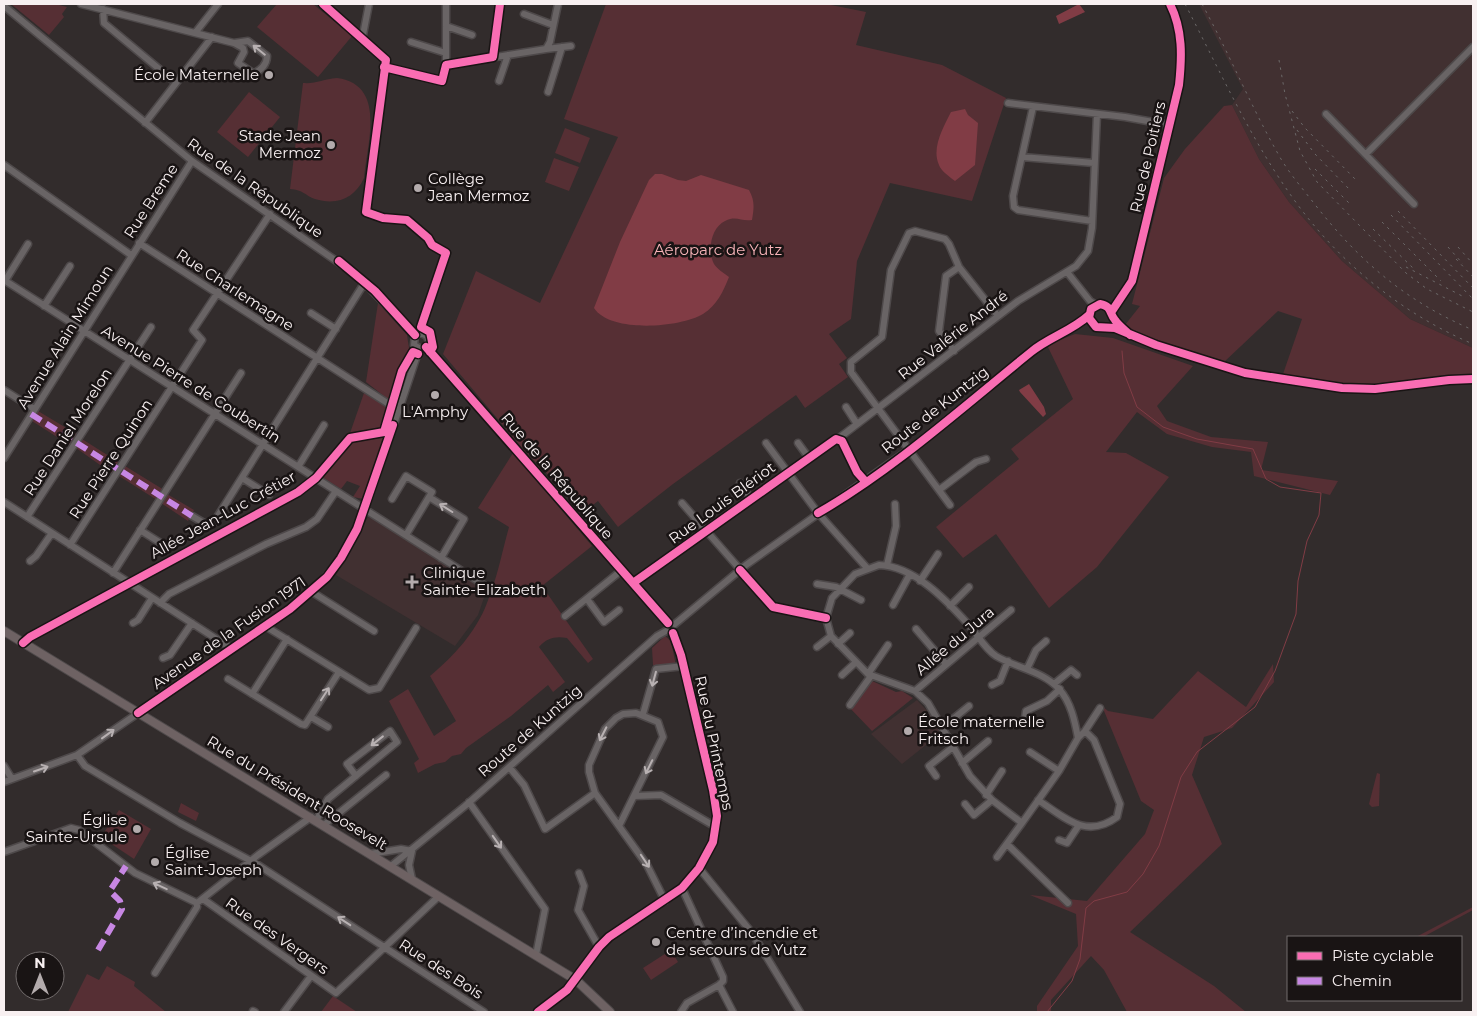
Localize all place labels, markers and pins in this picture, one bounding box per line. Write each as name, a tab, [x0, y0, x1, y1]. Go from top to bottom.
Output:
place label: École Maternelle	[134, 65, 259, 84]
marker: École Maternelle	[263, 69, 275, 81]
place label: Stade Jean Mermoz	[239, 126, 321, 162]
marker: Stade Jean Mermoz	[325, 139, 337, 151]
place label: Collège Jean Mermoz	[427, 169, 530, 205]
marker: Collège Jean Mermoz	[412, 182, 424, 194]
marker: L'Amphy	[429, 389, 441, 401]
place label: L'Amphy	[402, 402, 469, 421]
place label: Clinique Sainte-Elizabeth	[423, 563, 546, 599]
marker: Clinique Sainte-Elizabeth	[405, 575, 419, 589]
place label: École maternelle Fritsch	[918, 712, 1045, 748]
marker: École maternelle Fritsch	[902, 725, 914, 737]
place label: Église Sainte-Ursule	[26, 810, 127, 846]
marker: Église Sainte-Ursule	[131, 823, 143, 835]
place label: Église Saint-Joseph	[165, 843, 262, 879]
marker: Église Saint-Joseph	[149, 856, 161, 868]
place label: Centre d’incendie et de secours de Yutz	[666, 923, 818, 959]
marker: Centre d’incendie et de secours de Yutz	[650, 936, 662, 948]

